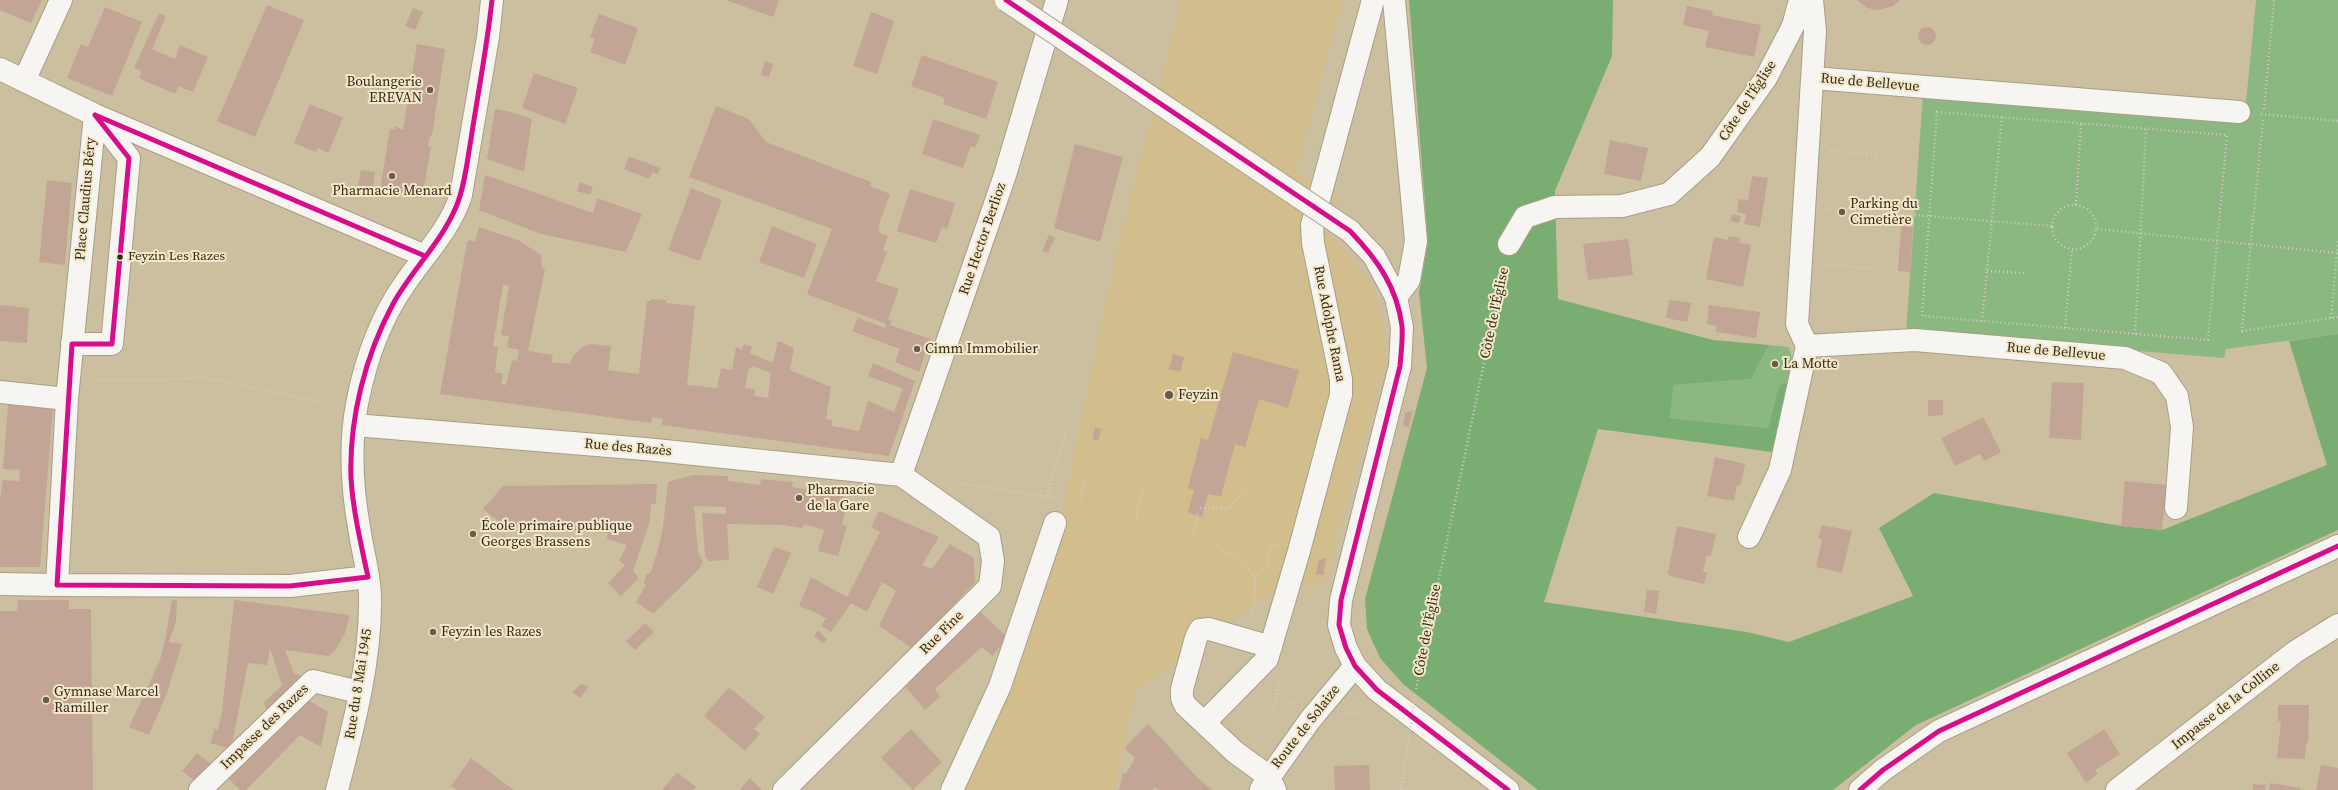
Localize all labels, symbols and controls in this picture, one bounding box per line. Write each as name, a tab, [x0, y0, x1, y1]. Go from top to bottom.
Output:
street label: Côte de l'Église	[1716, 57, 1780, 145]
street label: Rue de Bellevue	[1820, 70, 1920, 96]
place label: Boulangerie EREVAN	[346, 74, 422, 106]
marker: Boulangerie EREVAN	[425, 85, 435, 95]
street label: Place Claudius Béry	[72, 137, 100, 261]
marker: Pharmacie Menard	[387, 171, 397, 181]
street label: Rue Hector Berlioz	[956, 181, 1010, 297]
place label: Pharmacie Menard	[332, 183, 452, 199]
place label: Parking du Cimetière	[1850, 196, 1918, 228]
marker: Parking du Cimetière	[1837, 207, 1847, 217]
place label: Feyzin Les Razes	[128, 249, 225, 265]
marker: Feyzin Les Razes	[115, 252, 125, 262]
street label: Rue Adolphe Rama	[1309, 264, 1349, 384]
street label: Côte de l'Église	[1477, 266, 1513, 360]
street label: Rue de Bellevue	[2006, 339, 2106, 365]
place label: Cimm Immobilier	[925, 341, 1038, 357]
marker: Cimm Immobilier	[912, 344, 922, 354]
place label: La Motte	[1783, 356, 1838, 372]
marker: La Motte	[1770, 359, 1780, 369]
place label: Feyzin	[1178, 387, 1219, 403]
marker: Feyzin	[1163, 389, 1175, 401]
street label: Rue des Razès	[584, 436, 672, 460]
place label: Pharmacie de la Gare	[807, 482, 875, 514]
marker: Pharmacie de la Gare	[794, 493, 804, 503]
place label: École primaire publique Georges Brassens	[481, 518, 632, 550]
marker: École primaire publique Georges Brassens	[468, 529, 478, 539]
street label: Côte de l'Église	[1411, 583, 1445, 677]
street label: Rue Fine	[917, 608, 967, 658]
place label: Feyzin les Razes	[441, 624, 541, 640]
street label: Rue du 8 Mai 1945	[342, 627, 376, 741]
marker: Feyzin les Razes	[428, 627, 438, 637]
street label: Impasse de la Colline	[2169, 659, 2283, 753]
street label: Impasse des Razes	[218, 681, 312, 773]
street label: Route de Solaize	[1268, 682, 1344, 772]
place label: Gymnase Marcel Ramiller	[54, 684, 159, 716]
marker: Gymnase Marcel Ramiller	[41, 695, 51, 705]

